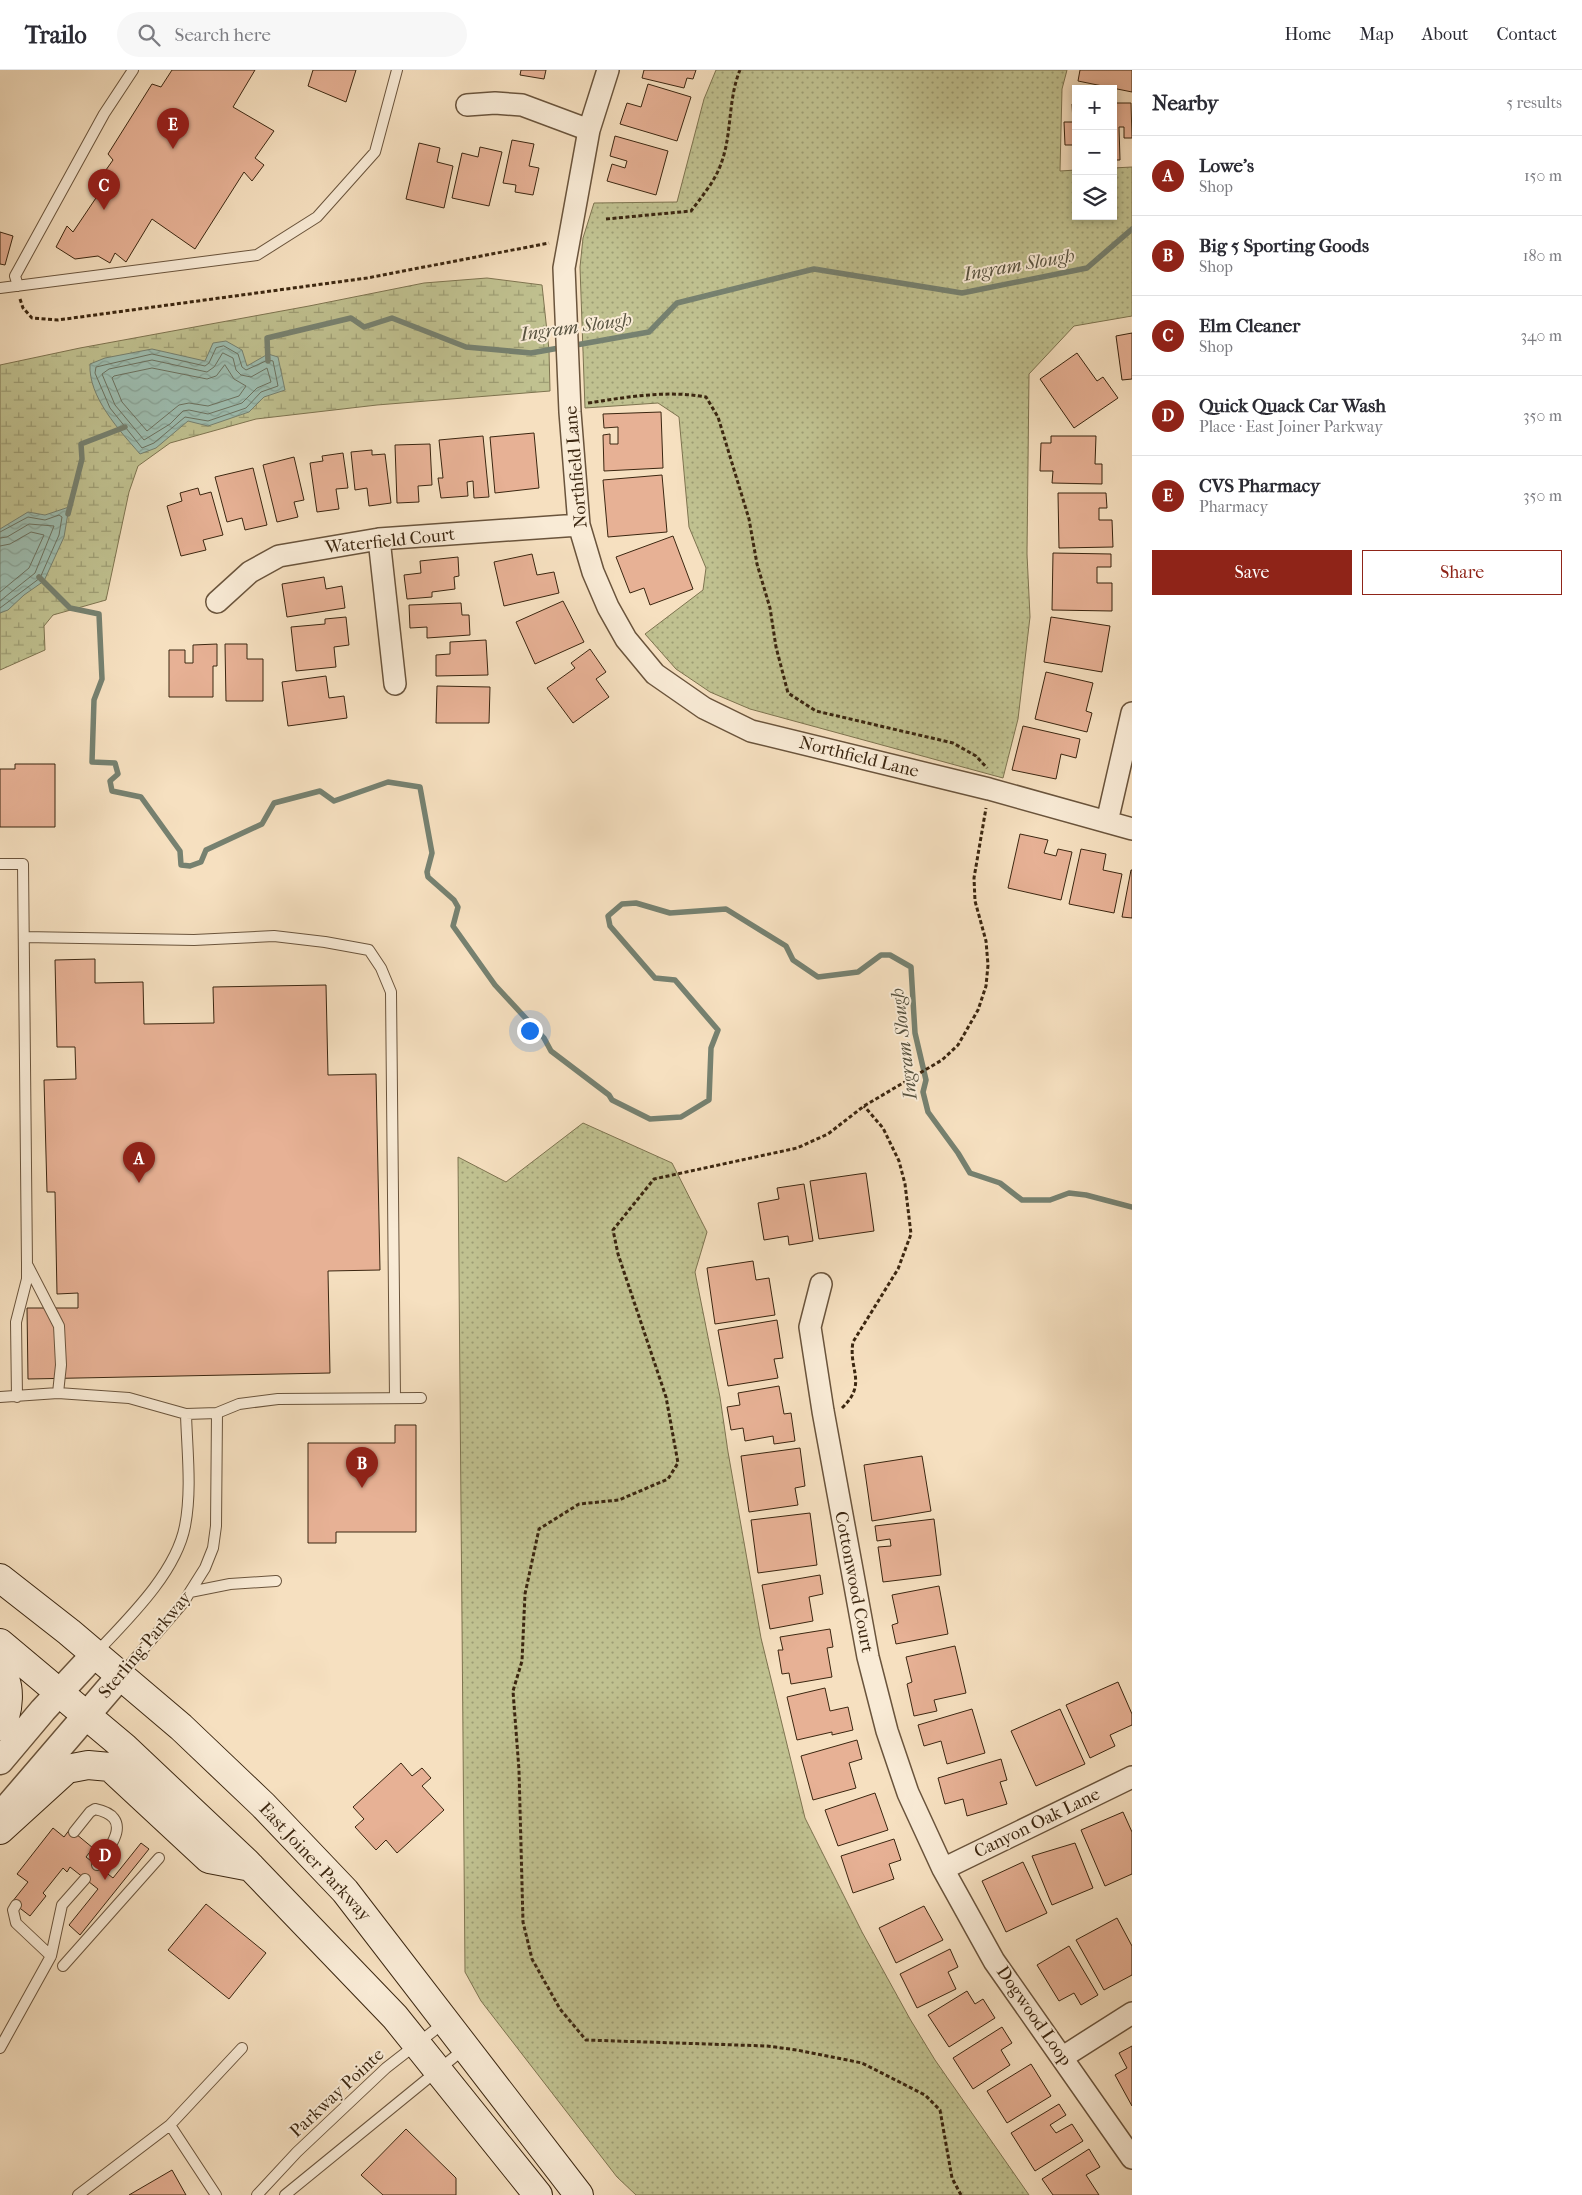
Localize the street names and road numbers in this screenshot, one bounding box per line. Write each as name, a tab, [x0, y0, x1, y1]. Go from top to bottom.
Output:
street label: Northfield Lane	[560, 405, 592, 529]
street label: Waterfield Court	[323, 524, 457, 558]
street label: Northfield Lane	[797, 732, 921, 782]
street label: Cottonwood Court	[830, 1510, 878, 1655]
street label: Sterling Parkway	[94, 1586, 197, 1703]
street label: Canyon Oak Lane	[971, 1783, 1103, 1862]
street label: East Joiner Parkway	[255, 1798, 376, 1927]
street label: Dogwood Loop	[992, 1962, 1076, 2070]
street label: Parkway Pointe	[286, 2044, 388, 2142]

